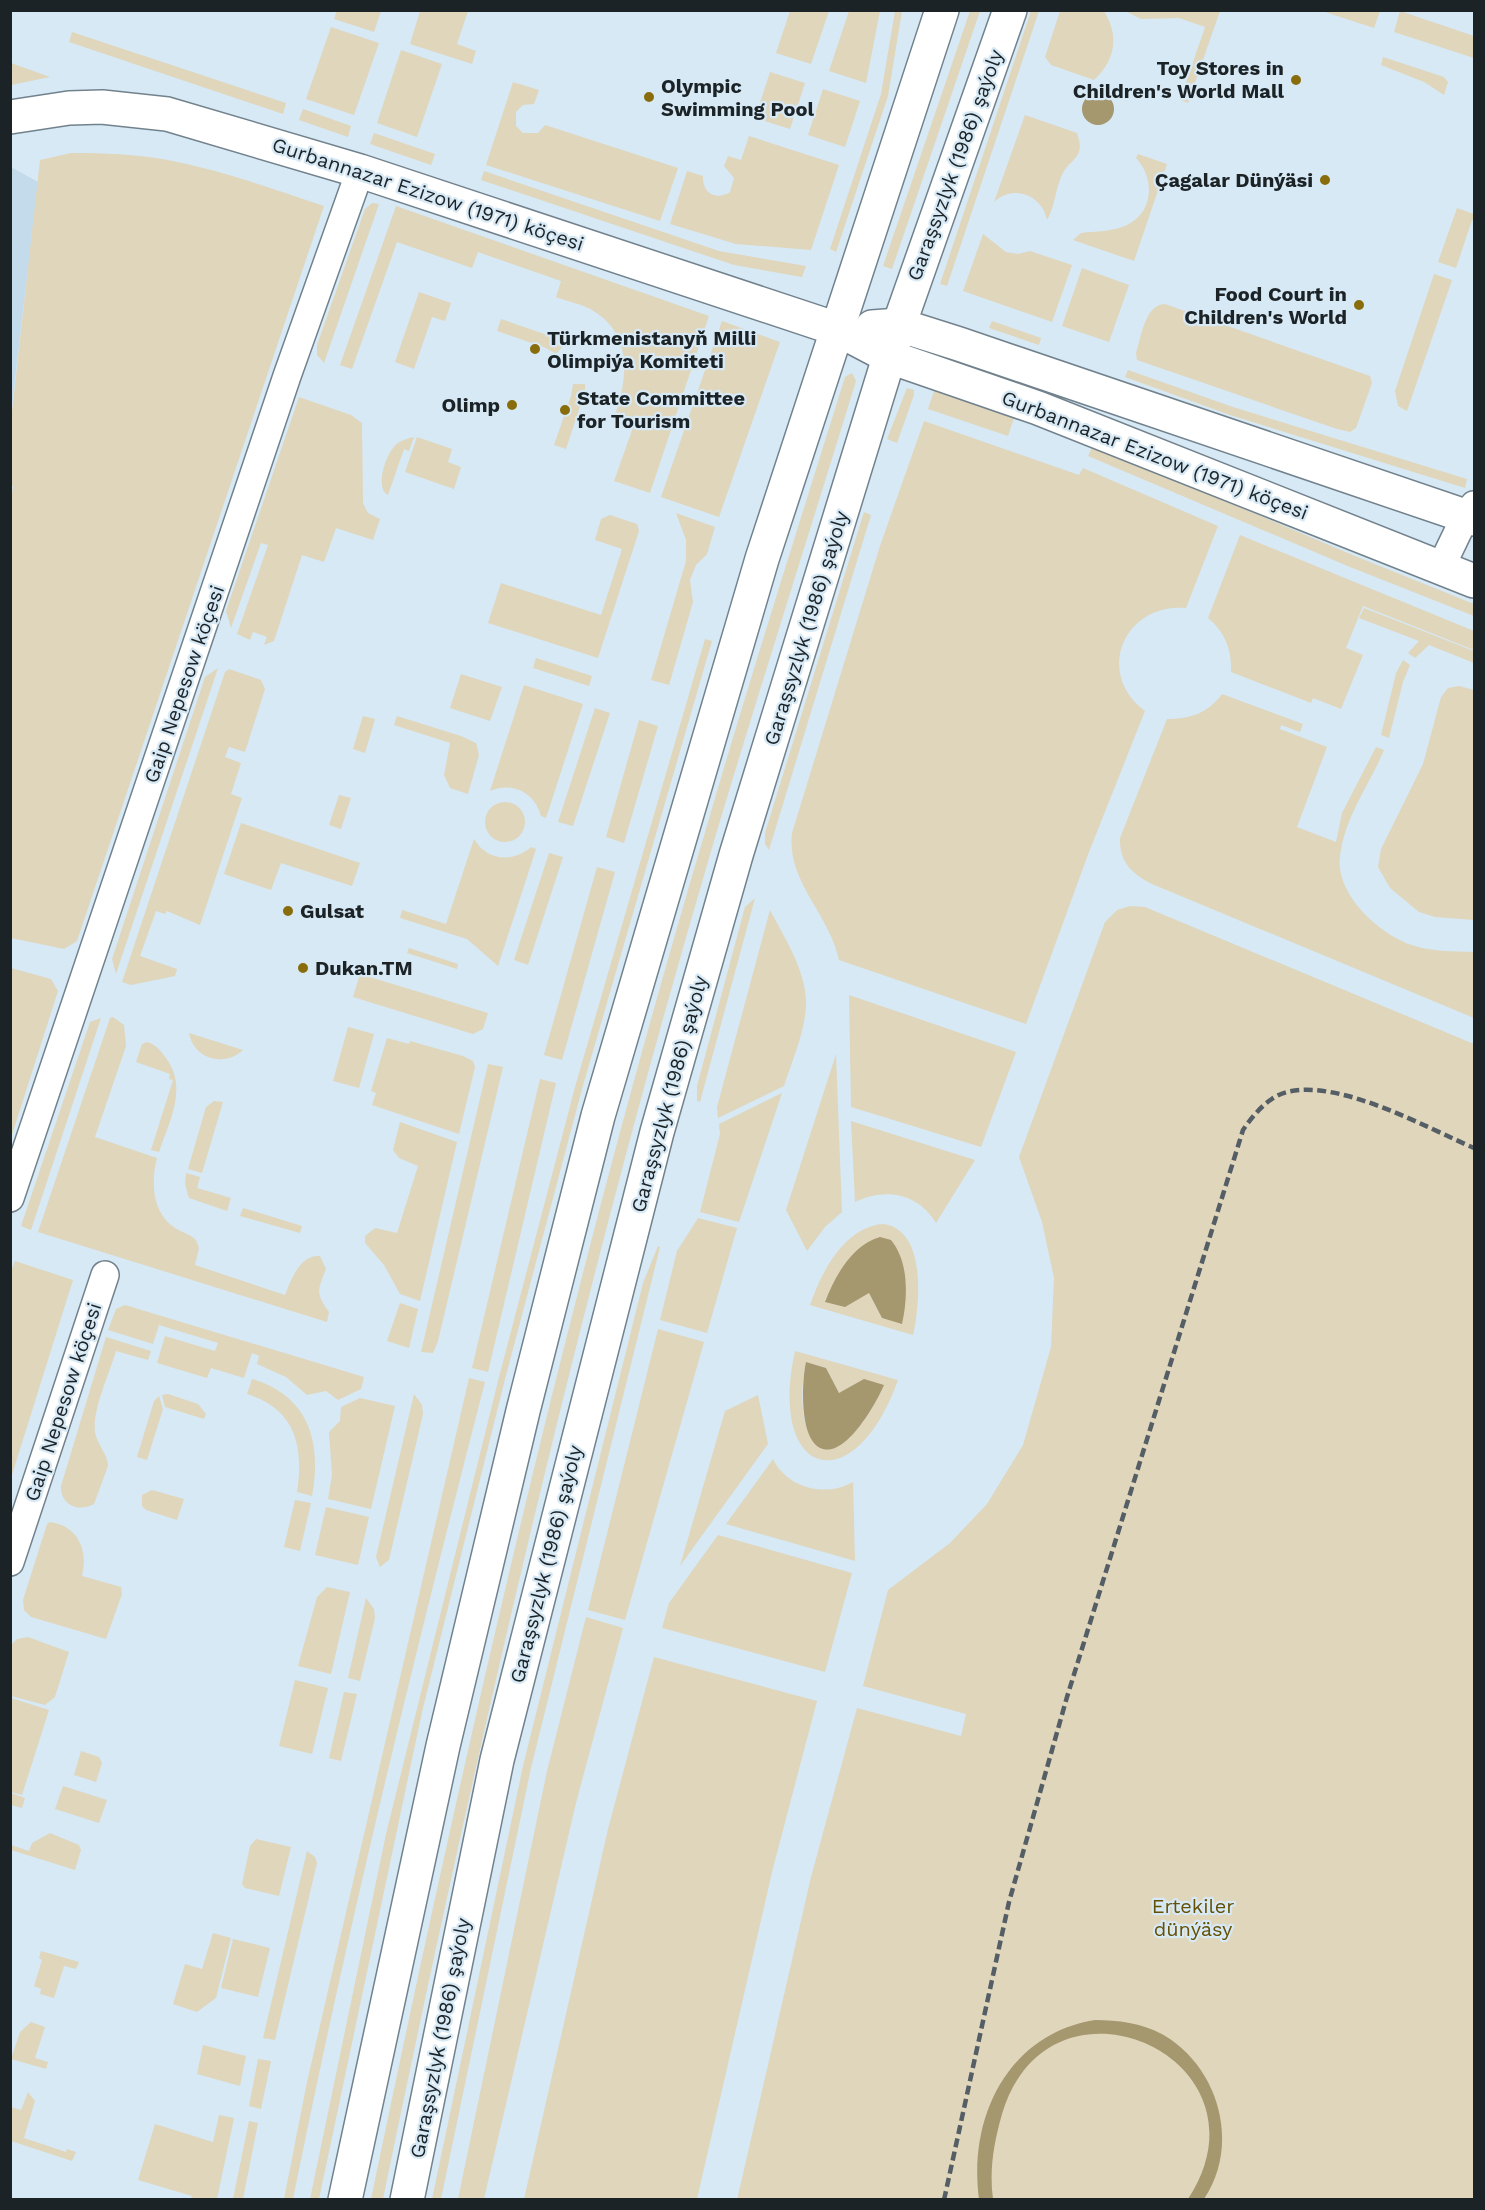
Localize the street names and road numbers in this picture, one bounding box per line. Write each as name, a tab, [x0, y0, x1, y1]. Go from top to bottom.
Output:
street label: Garaşsyzlyk (1986) şaýoly	[902, 46, 1008, 284]
street label: Gurbannazar Ezizow (1971) köçesi	[269, 132, 587, 256]
street label: Gurbannazar Ezizow (1971) köçesi	[998, 385, 1312, 525]
street label: Garaşsyzlyk (1986) şaýoly	[759, 507, 853, 748]
street label: Gaip Nepesow köçesi	[139, 582, 229, 786]
street label: Garaşsyzlyk (1986) şaýoly	[626, 972, 712, 1215]
street label: Gaip Nepesow köçesi	[20, 1300, 106, 1504]
street label: Garaşsyzlyk (1986) şaýoly	[505, 1442, 587, 1685]
street label: Garaşsyzlyk (1986) şaýoly	[405, 1915, 475, 2160]

